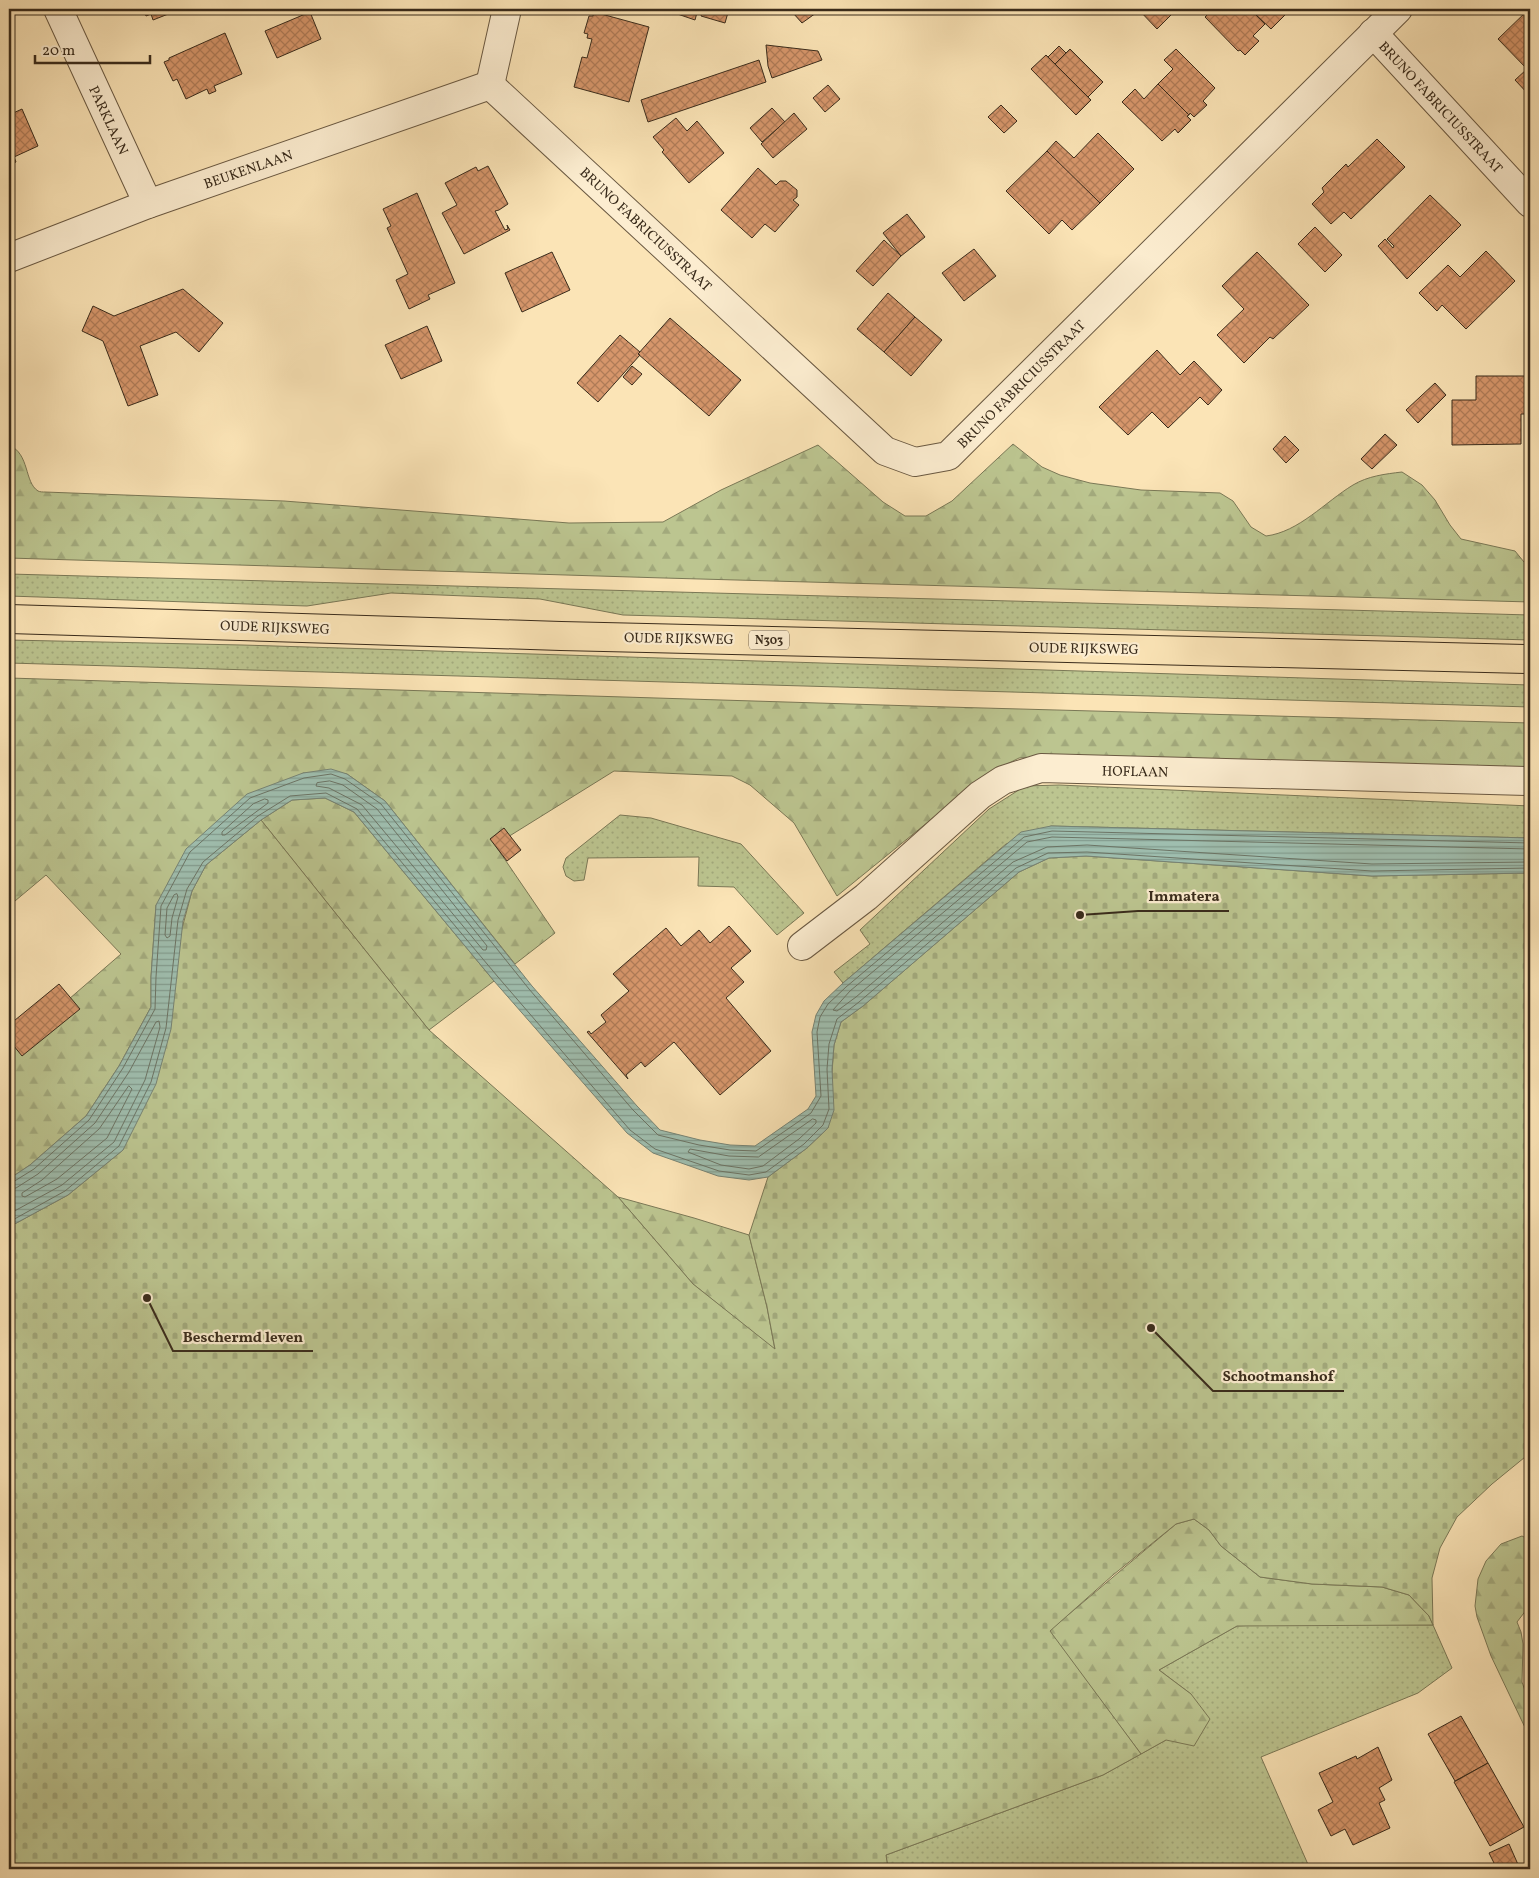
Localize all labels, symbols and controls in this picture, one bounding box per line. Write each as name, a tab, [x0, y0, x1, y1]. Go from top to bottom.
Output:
scale bar	[35, 32, 150, 64]
street label: BRUNO FABRICIUSSTRAAT	[1374, 38, 1506, 178]
text: 20 m	[42, 41, 75, 62]
street label: PARKLAAN	[83, 83, 132, 158]
street label: BEUKENLAAN	[202, 146, 295, 195]
street label: BRUNO FABRICIUSSTRAAT	[575, 164, 715, 296]
street label: BRUNO FABRICIUSSTRAAT	[954, 317, 1090, 453]
street label: OUDE RIJKSWEG	[220, 617, 330, 640]
street label: OUDE RIJKSWEG	[624, 629, 734, 650]
road number: N303	[749, 630, 789, 650]
street label: OUDE RIJKSWEG	[1029, 639, 1139, 660]
street label: HOFLAAN	[1102, 762, 1168, 783]
callout: Immatera	[1138, 881, 1229, 911]
text: Immatera	[1148, 887, 1220, 908]
callout: Beschermd leven	[173, 1321, 313, 1351]
text: Beschermd leven	[183, 1328, 303, 1349]
callout: Schootmanshof	[1213, 1361, 1344, 1391]
text: Schootmanshof	[1222, 1367, 1335, 1388]

